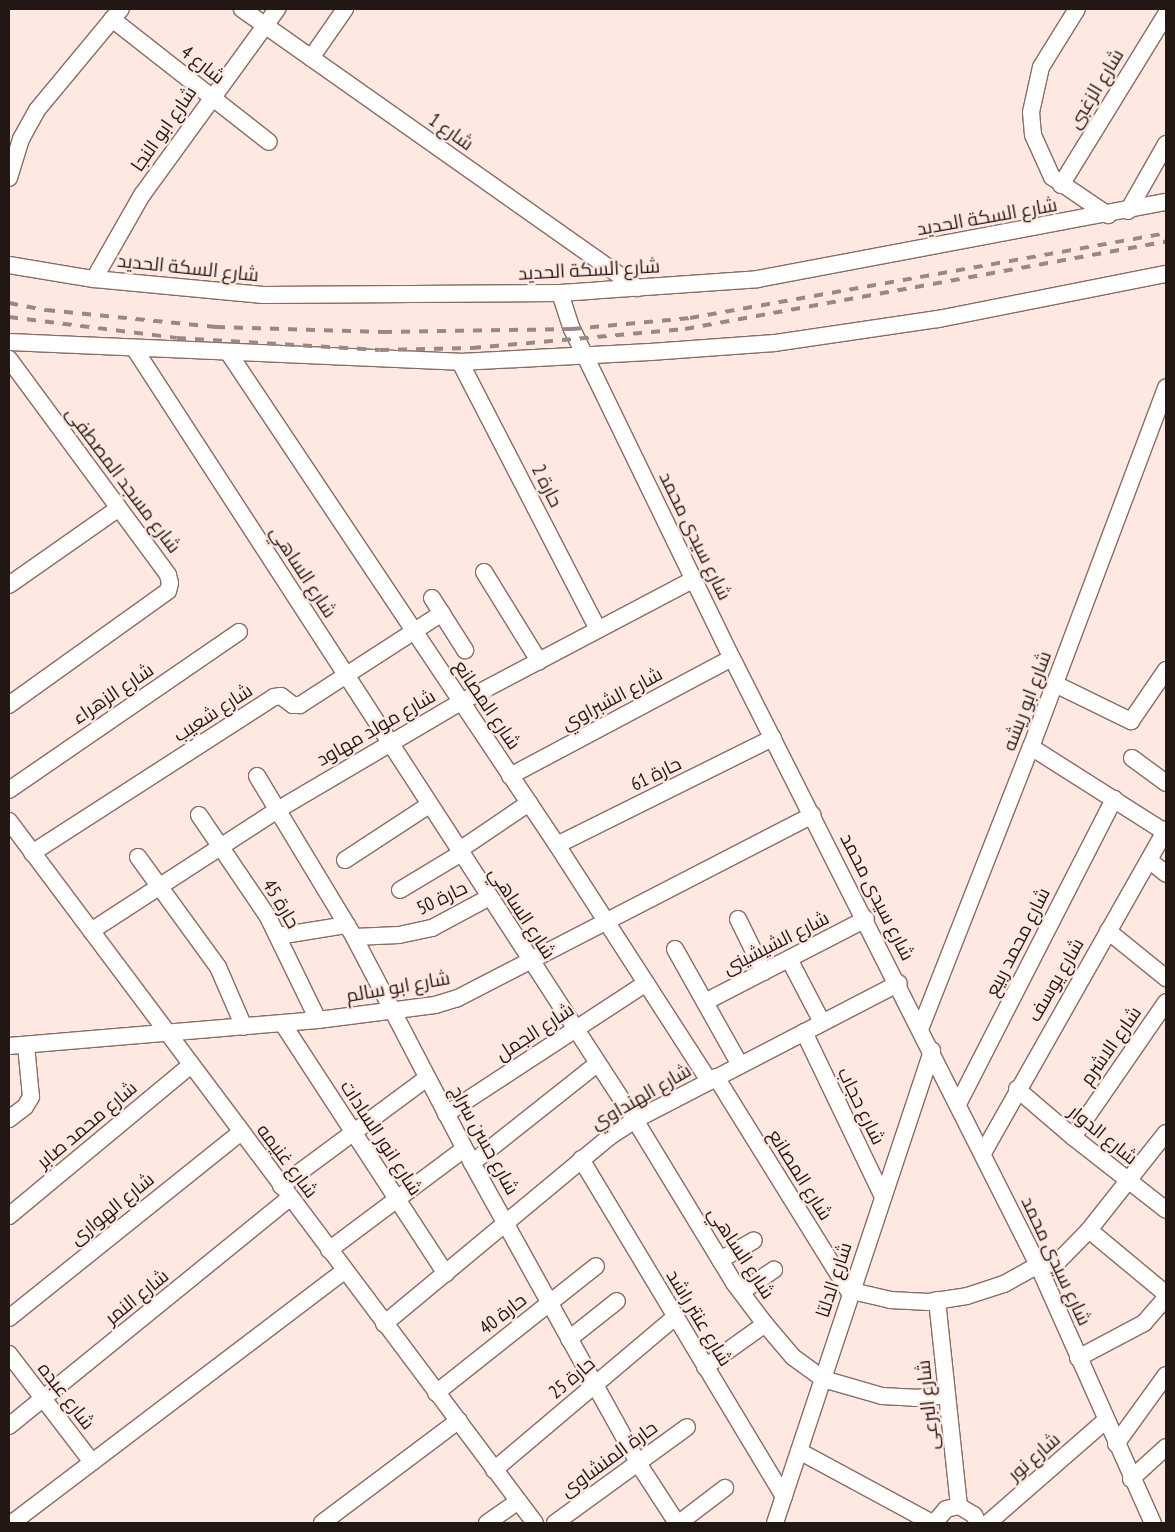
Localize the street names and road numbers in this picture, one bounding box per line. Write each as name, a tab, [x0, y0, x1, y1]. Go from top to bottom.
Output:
street label: شارع 4	[177, 41, 229, 89]
street label: شارع الزغبى	[1063, 45, 1129, 133]
street label: شارع ابو النجا	[126, 82, 202, 176]
street label: شارع 1	[424, 108, 478, 156]
street label: شارع السكة الحديد	[915, 193, 1059, 241]
street label: شارع السكة الحديد	[116, 249, 260, 287]
street label: شارع السكة الحديد	[517, 255, 661, 285]
street label: شارع مسجد المصطفى	[60, 402, 186, 558]
street label: حارة 2	[527, 461, 567, 511]
street label: شارع سيدى محمد	[654, 468, 736, 604]
street label: شارع الساهي	[265, 522, 341, 622]
street label: شارع ابو ريشه	[998, 648, 1056, 754]
street label: شارع المصانع	[449, 656, 525, 754]
street label: شارع الزهراء	[68, 659, 158, 729]
street label: شارع الشبراوي	[558, 663, 666, 735]
street label: شارع شعيب	[169, 679, 257, 747]
street label: شارع مولد مهاود	[313, 685, 439, 771]
street label: حارة 61	[627, 752, 685, 796]
street label: شارع سيدى محمد	[835, 829, 919, 965]
street label: شارع الساهي	[484, 863, 560, 963]
street label: حارة 45	[257, 875, 305, 933]
street label: حارة 50	[413, 876, 471, 920]
street label: شارع محمد ربيع	[981, 884, 1055, 1000]
street label: شارع الشيشينى	[719, 906, 833, 980]
street label: شارع يوسف	[1023, 934, 1089, 1026]
street label: شارع ابو سالم	[344, 967, 452, 1007]
street label: شارع الجمل	[492, 998, 578, 1066]
street label: شارع الاشرم	[1076, 1002, 1146, 1090]
street label: شارع الهنداوي	[587, 1059, 695, 1135]
street label: شارع حجاب	[832, 1064, 890, 1148]
street label: شارع انور السادات	[335, 1076, 427, 1200]
street label: شارع محمد صابر	[32, 1077, 142, 1173]
street label: شارع حسن سراج	[444, 1081, 524, 1199]
street label: شارع الدوار	[1064, 1100, 1142, 1170]
street label: شارع غنيمه	[252, 1119, 322, 1203]
street label: شارع المصانع	[763, 1125, 837, 1225]
street label: شارع الهوارى	[65, 1168, 159, 1250]
street label: شارع سيدى محمد	[1016, 1193, 1096, 1329]
street label: شارع الساهي	[703, 1203, 779, 1303]
street label: شارع الدلتا	[811, 1240, 857, 1320]
street label: شارع النمر	[101, 1264, 173, 1330]
street label: شارع عنتر راشد	[661, 1265, 737, 1371]
street label: حارة 40	[475, 1289, 531, 1339]
street label: حارة 25	[544, 1352, 600, 1404]
street label: شارع عبده	[33, 1358, 99, 1434]
street label: شارع البرعى	[912, 1359, 944, 1451]
street label: حارة المنشاوى	[556, 1416, 662, 1502]
street label: شارع نور	[1003, 1428, 1065, 1486]

